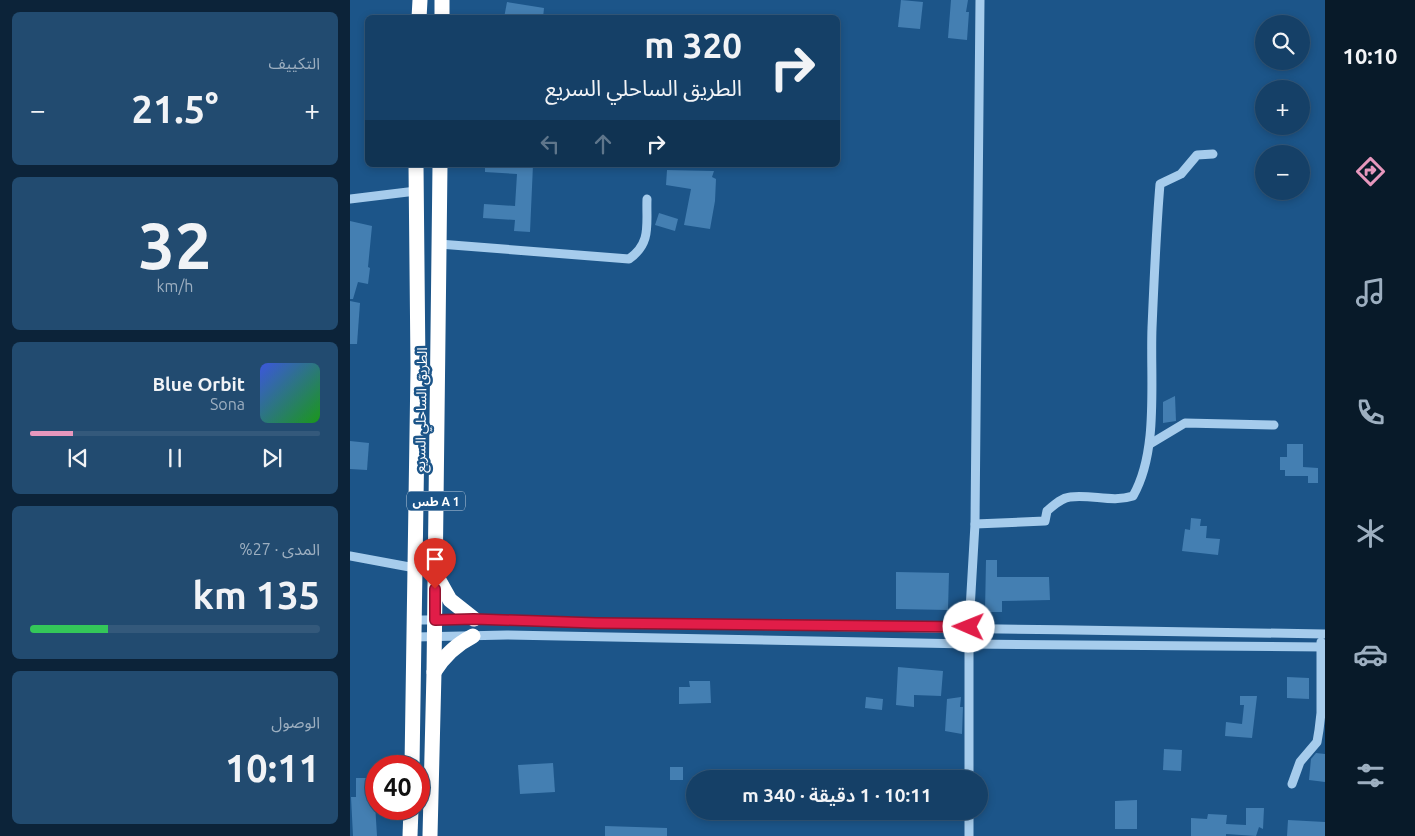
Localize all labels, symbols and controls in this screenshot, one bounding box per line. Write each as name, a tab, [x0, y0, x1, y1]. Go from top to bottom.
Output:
map controls	[1255, 15, 1310, 200]
button: search	[1255, 15, 1310, 70]
text: 320 m	[644, 25, 742, 65]
icon: right	[760, 35, 825, 100]
text: 10:10	[1342, 43, 1398, 68]
text: التكييف	[268, 54, 320, 72]
text: الطريق الساحلي السريع	[545, 75, 742, 100]
button: +	[1255, 80, 1310, 135]
text: 21.5°	[131, 88, 219, 130]
text: −	[30, 94, 46, 125]
text: +	[304, 94, 320, 125]
icon: left	[536, 130, 564, 158]
icon: ahead	[589, 130, 617, 158]
icon: right	[642, 130, 670, 158]
button: −	[1255, 145, 1310, 200]
icon: directions	[1353, 154, 1388, 189]
text: 32	[138, 208, 212, 281]
icon: music	[1353, 275, 1388, 310]
text: km/h	[157, 277, 193, 295]
street label: الطريق الساحلي السريع	[412, 347, 433, 473]
text: Blue Orbit	[152, 373, 245, 395]
text: Sona	[210, 395, 245, 413]
icon: phone	[1353, 395, 1388, 430]
icon: previous	[64, 444, 92, 472]
icon: pause	[161, 444, 189, 472]
icon: next	[258, 444, 286, 472]
road number: طس A 1	[407, 492, 465, 511]
icon: climate	[1353, 516, 1388, 551]
pin	[414, 538, 456, 589]
text: المدى · 27%	[239, 540, 320, 558]
icon: arrive	[421, 545, 449, 573]
text: 135 km	[193, 574, 320, 616]
position arrow	[942, 600, 994, 652]
icon: car	[1353, 637, 1388, 672]
text: الوصول	[271, 713, 320, 731]
text: 10:11	[225, 747, 320, 789]
speed limit sign: 40	[365, 755, 430, 820]
icon: filters	[1353, 758, 1388, 793]
text: 10:11 · 1 دقيقة · 340 m	[742, 784, 932, 806]

